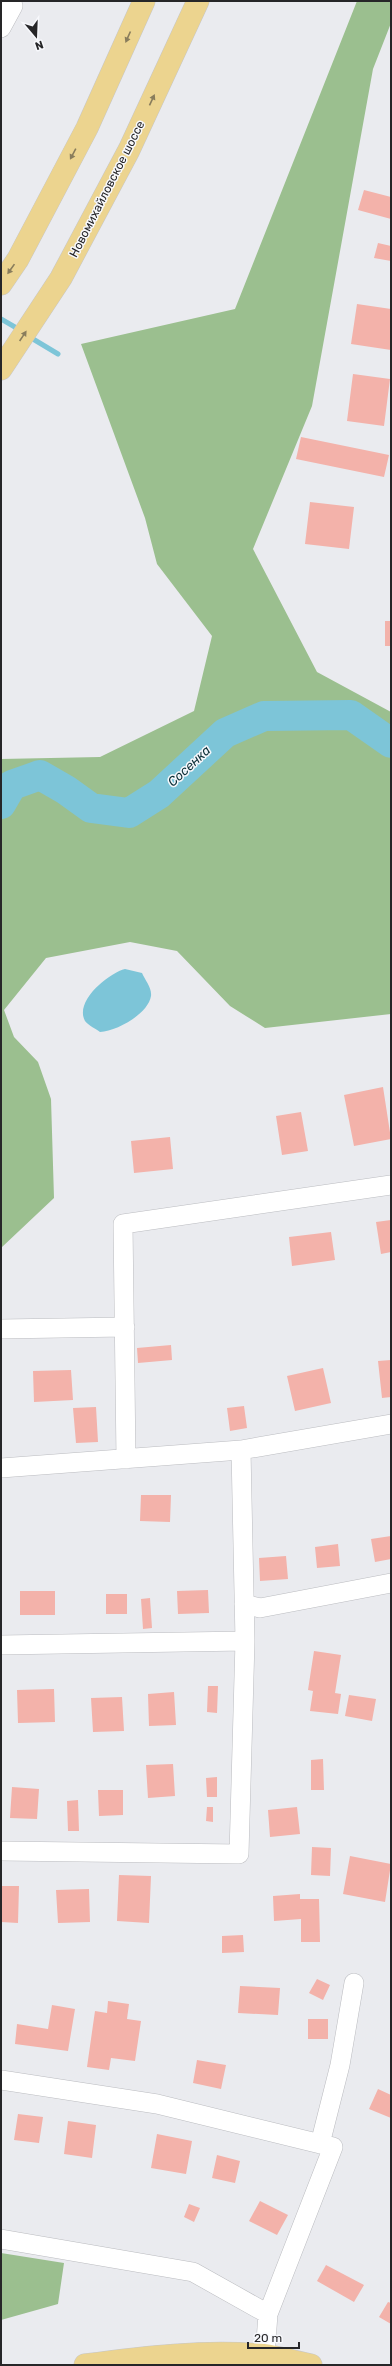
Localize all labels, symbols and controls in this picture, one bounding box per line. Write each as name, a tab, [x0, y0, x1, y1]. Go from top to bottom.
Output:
north arrow	[16, 16, 56, 56]
one-way arrow	[125, 31, 131, 42]
text: N	[33, 38, 45, 52]
one-way arrow	[149, 94, 155, 106]
street label: Новомихайловское шоссе	[66, 118, 148, 260]
one-way arrow	[70, 148, 76, 160]
one-way arrow	[7, 263, 15, 274]
one-way arrow	[19, 331, 27, 342]
water label: Сосенка	[165, 742, 214, 790]
scale bar	[248, 2324, 299, 2350]
text: 20 m	[254, 2331, 282, 2345]

